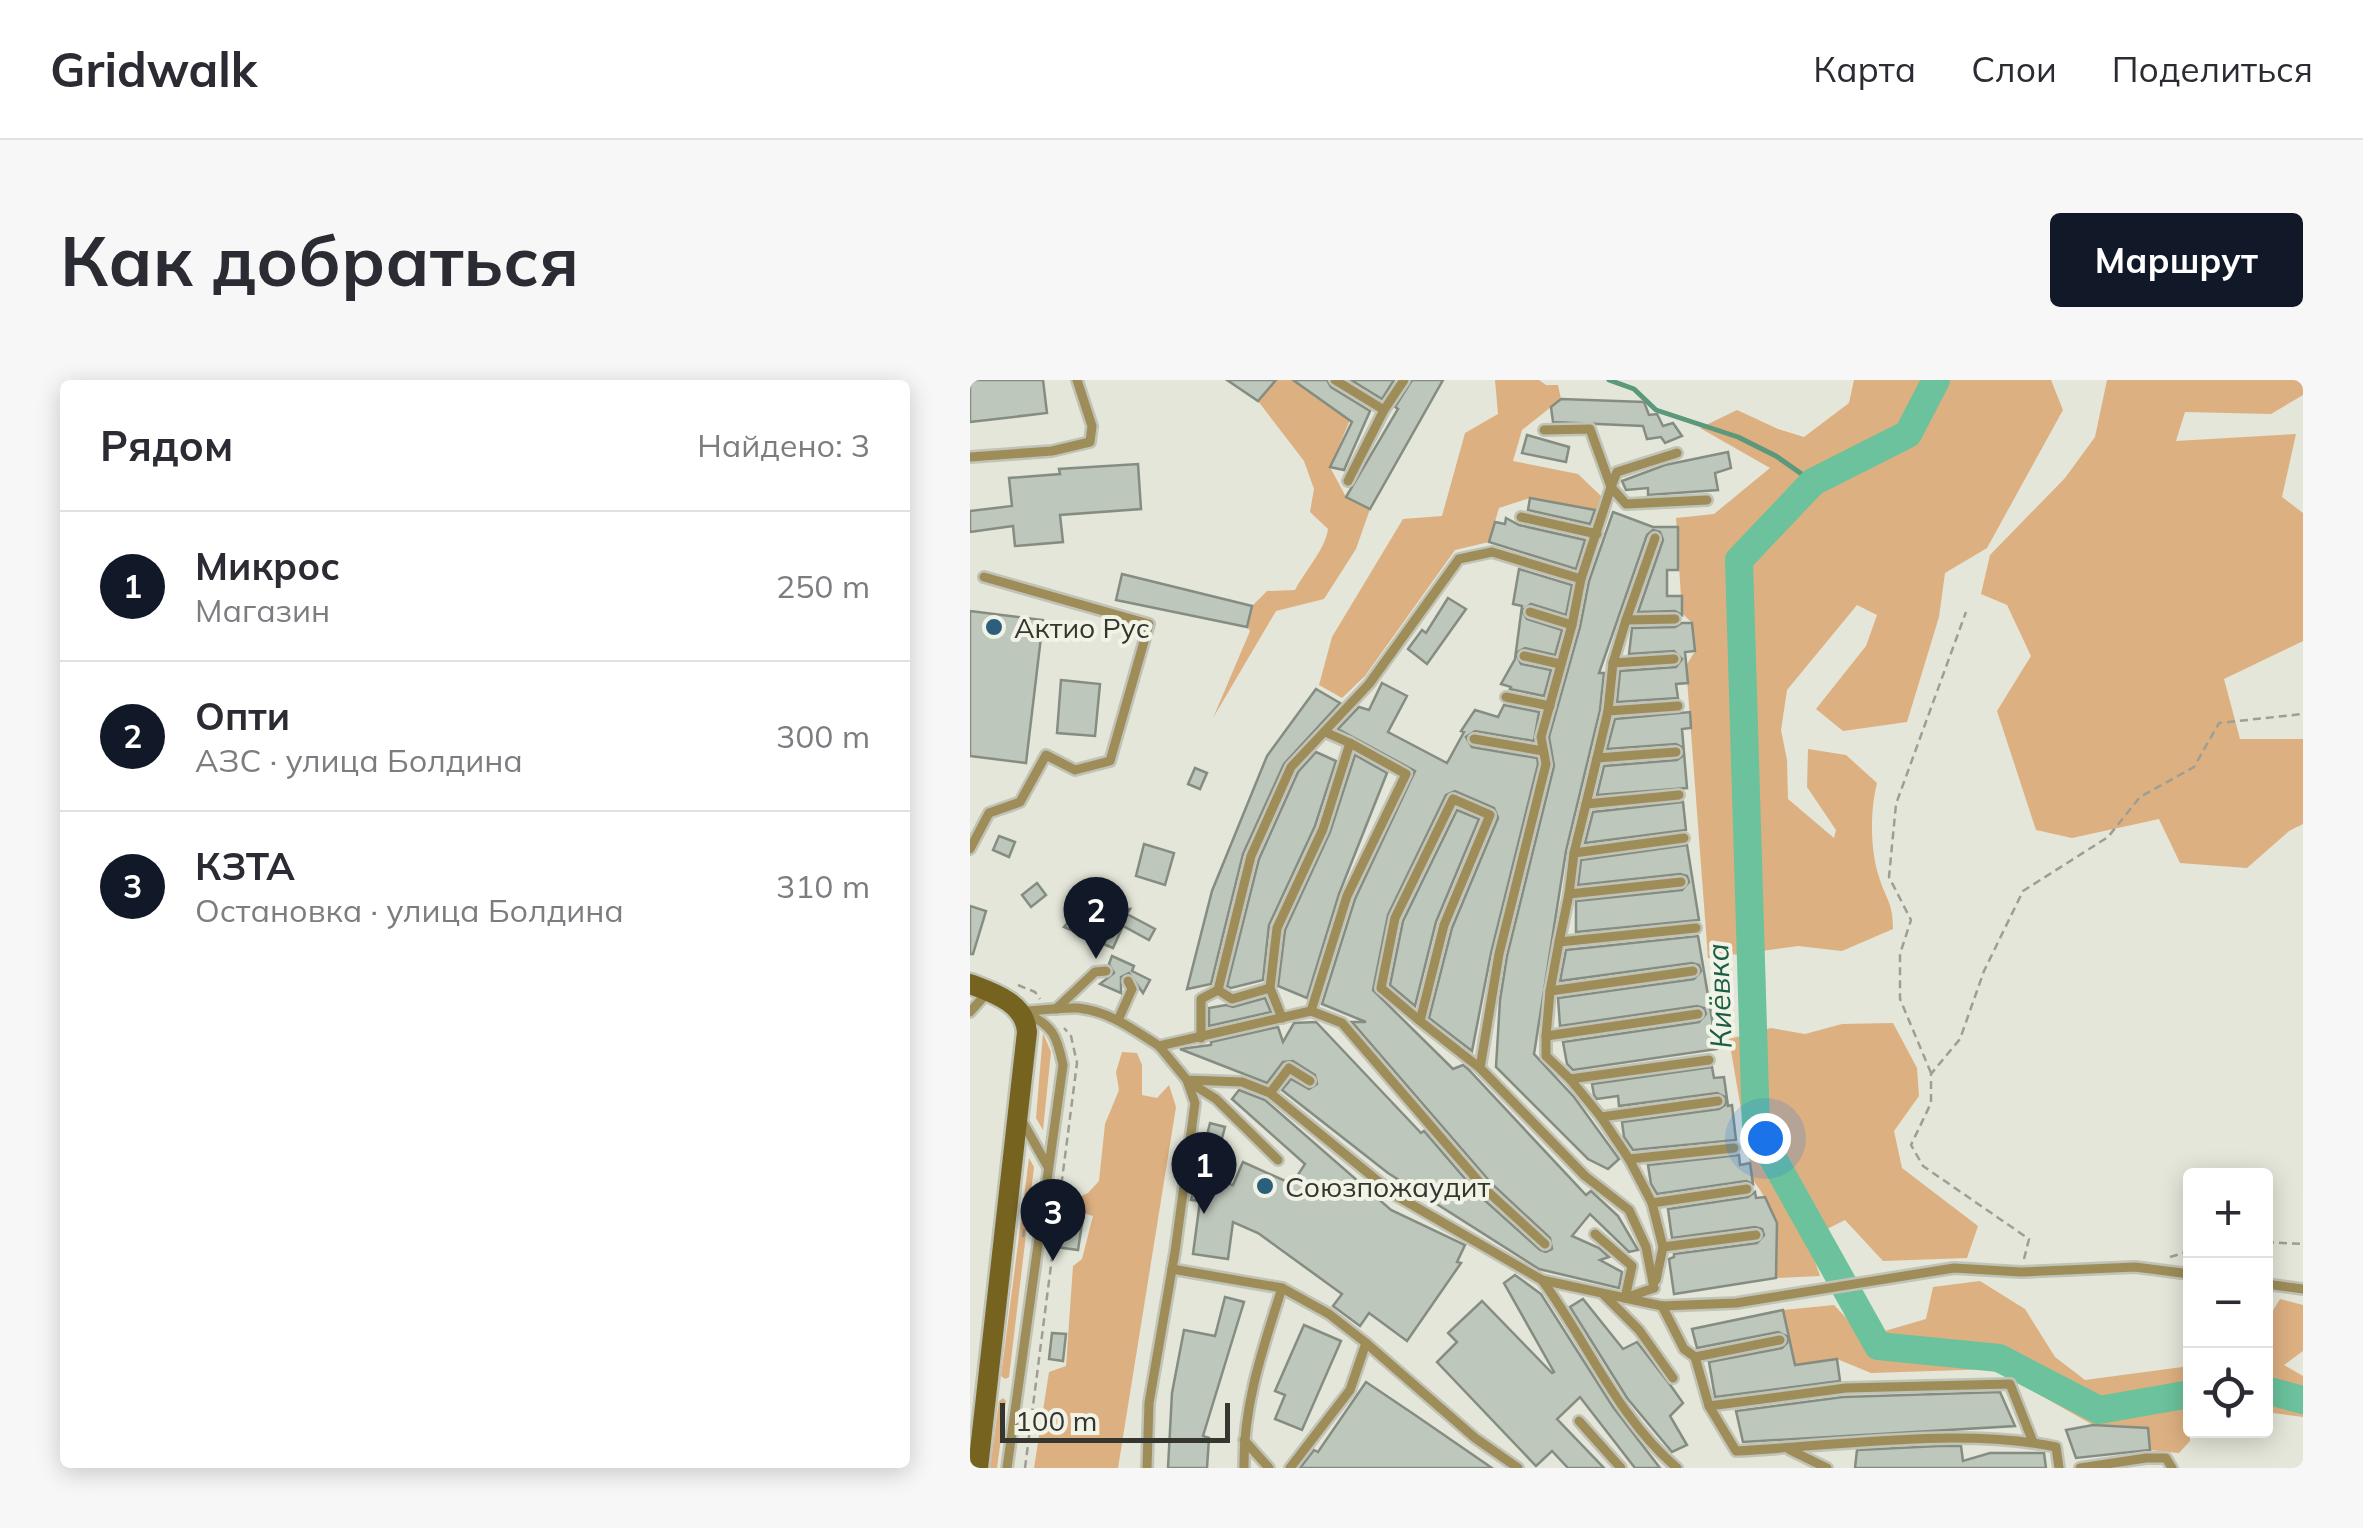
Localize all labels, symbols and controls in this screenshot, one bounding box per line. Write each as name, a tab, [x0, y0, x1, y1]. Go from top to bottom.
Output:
text: Gridwalk	[50, 39, 257, 99]
text: Карта	[1813, 47, 1916, 91]
text: Слои	[1971, 47, 2057, 91]
text: Поделиться	[2112, 47, 2313, 91]
button: Маршрут	[2050, 213, 2303, 307]
text: Как добраться	[60, 216, 579, 304]
text: Рядом	[100, 419, 233, 472]
text: Найдено: 3	[697, 425, 870, 465]
text: Микрос	[195, 542, 340, 590]
text: 1	[123, 566, 142, 606]
text: 250 m	[776, 566, 870, 606]
text: Магазин	[195, 590, 330, 630]
place label: Актио Рус	[1014, 610, 1150, 645]
marker: Актио Рус	[983, 616, 1005, 638]
text: Опти	[195, 692, 290, 740]
text: 2	[123, 716, 142, 756]
text: 300 m	[776, 716, 870, 756]
text: АЗС · улица Болдина	[195, 740, 523, 780]
text: КЗТА	[195, 842, 295, 890]
text: 3	[123, 866, 142, 906]
text: 310 m	[776, 866, 870, 906]
pin: 2	[1064, 876, 1128, 959]
text: Остановка · улица Болдина	[195, 890, 624, 930]
water label: Киёвка	[1698, 943, 1740, 1049]
your location	[1740, 1113, 1791, 1164]
pin: 1	[1172, 1132, 1236, 1214]
map controls	[2183, 1168, 2273, 1438]
button: +	[2183, 1168, 2273, 1258]
place label: Союзпожаудит	[1285, 1169, 1491, 1204]
marker: Союзпожаудит	[1254, 1175, 1276, 1197]
pin: 3	[1021, 1178, 1086, 1261]
button: −	[2183, 1258, 2273, 1348]
button: locate	[2183, 1348, 2273, 1438]
scale bar	[1000, 1398, 1230, 1442]
text: 100 m	[1015, 1403, 1097, 1438]

